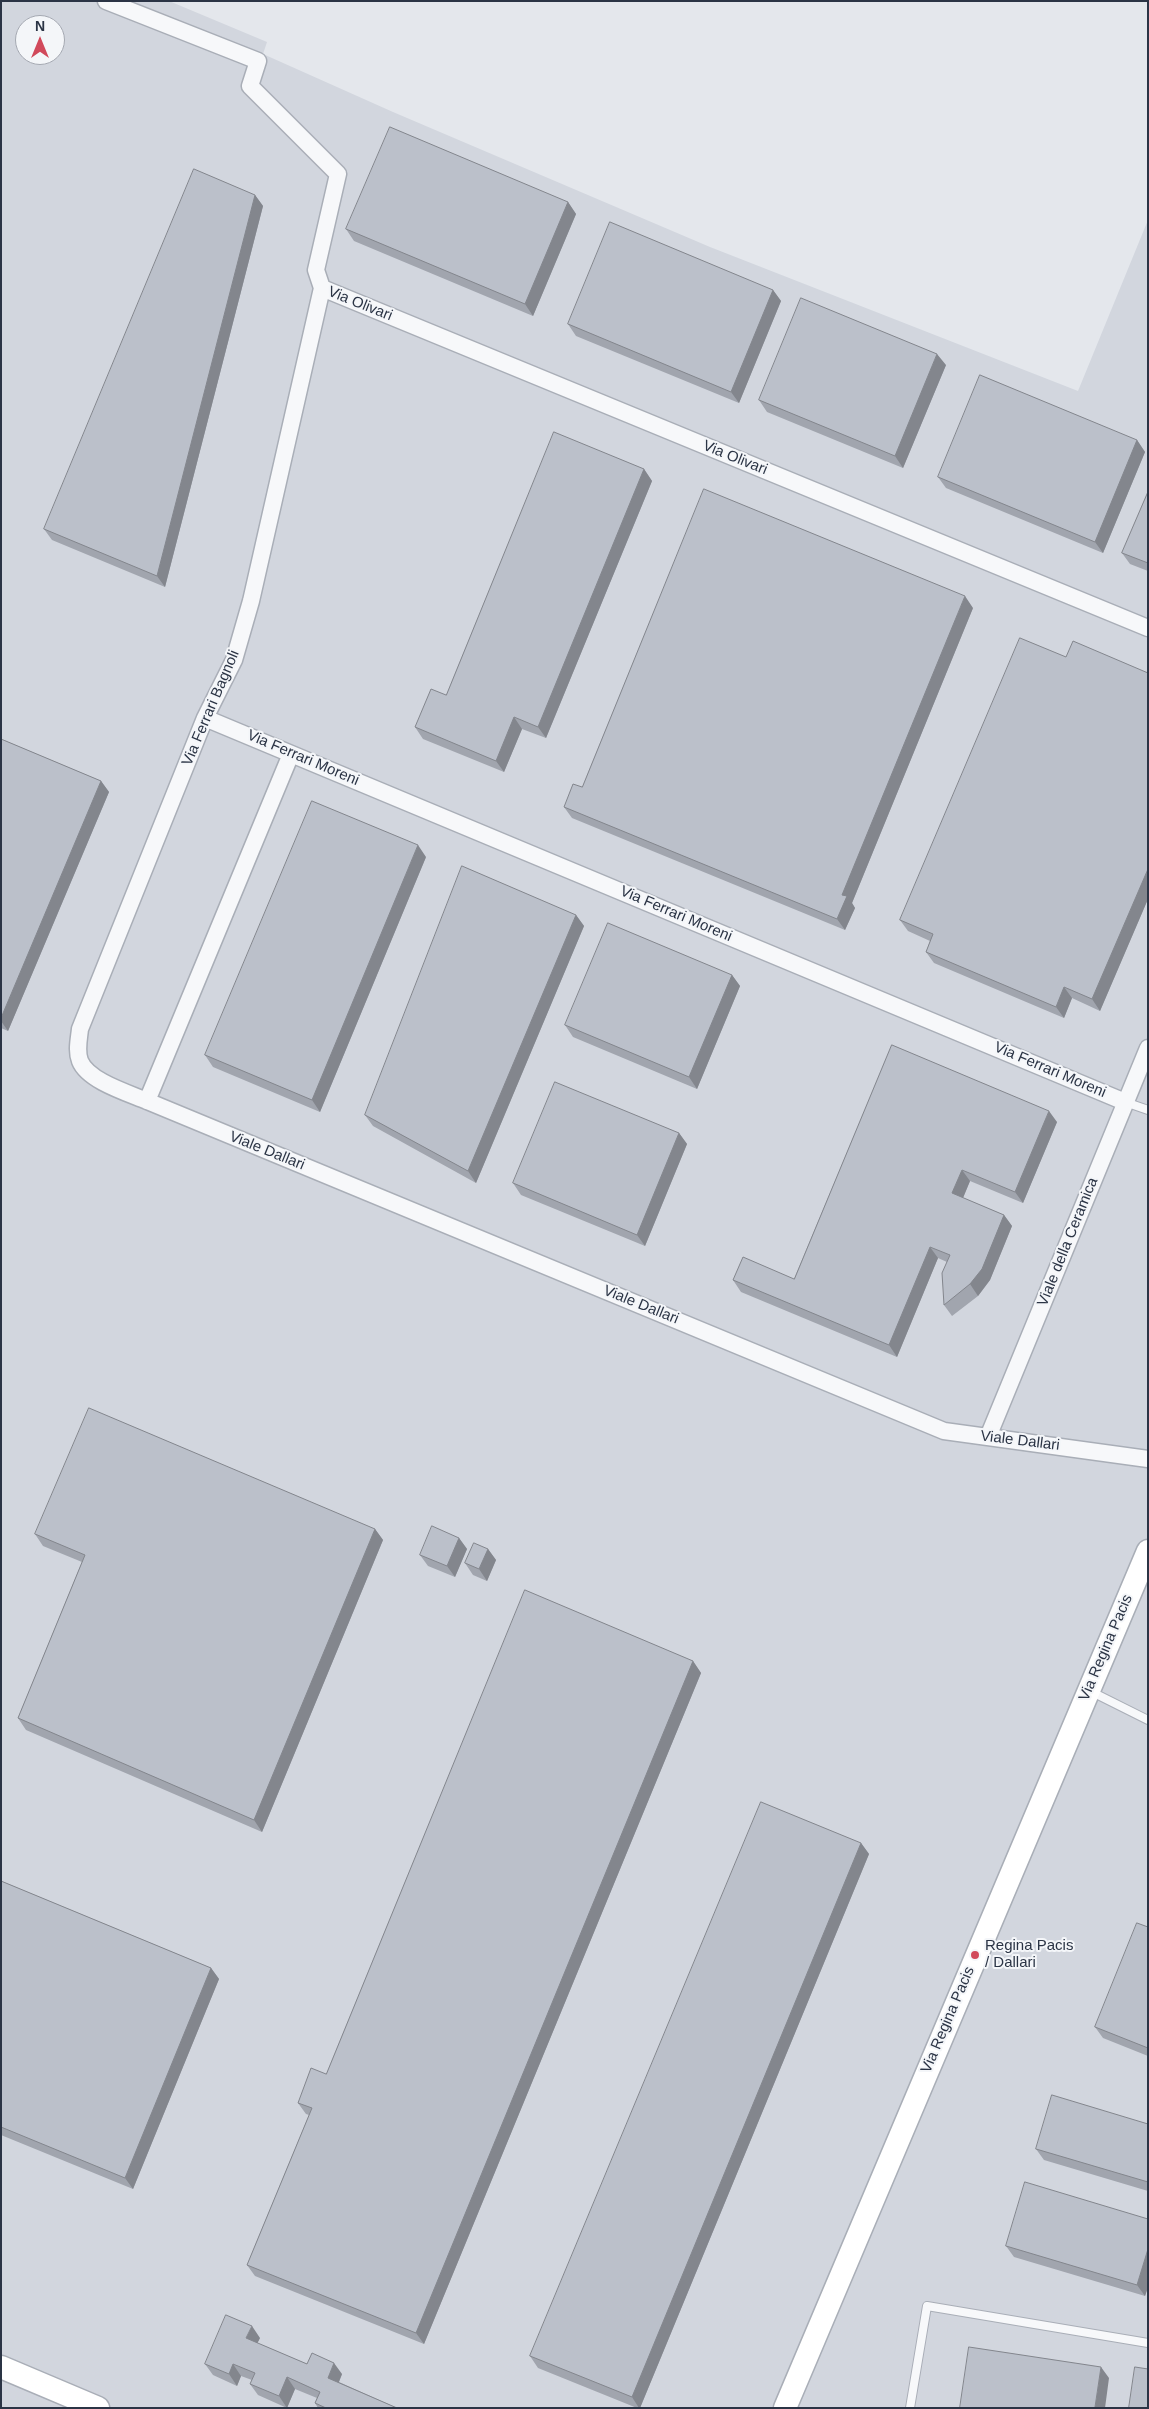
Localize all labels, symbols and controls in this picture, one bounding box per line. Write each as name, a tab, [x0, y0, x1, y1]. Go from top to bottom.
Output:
north arrow	[15, 15, 65, 65]
text: N	[35, 18, 45, 34]
street label: Via Olivari	[325, 283, 395, 325]
street label: Via Olivari	[700, 437, 770, 479]
street label: Via Ferrari Bagnoli	[179, 647, 243, 769]
street label: Via Ferrari Moreni	[244, 726, 362, 790]
street label: Via Ferrari Moreni	[617, 882, 735, 946]
street label: Via Ferrari Moreni	[991, 1038, 1109, 1102]
street label: Viale Dallari	[227, 1128, 307, 1174]
street label: Viale della Ceramica	[1034, 1175, 1102, 1309]
street label: Viale Dallari	[601, 1282, 681, 1328]
street label: Viale Dallari	[979, 1427, 1061, 1455]
street label: Via Regina Pacis	[1075, 1592, 1137, 1704]
place label: Regina Pacis / Dallari	[985, 1937, 1073, 1972]
marker: Regina Pacis / Dallari	[969, 1949, 981, 1961]
street label: Via Regina Pacis	[917, 1964, 979, 2076]

